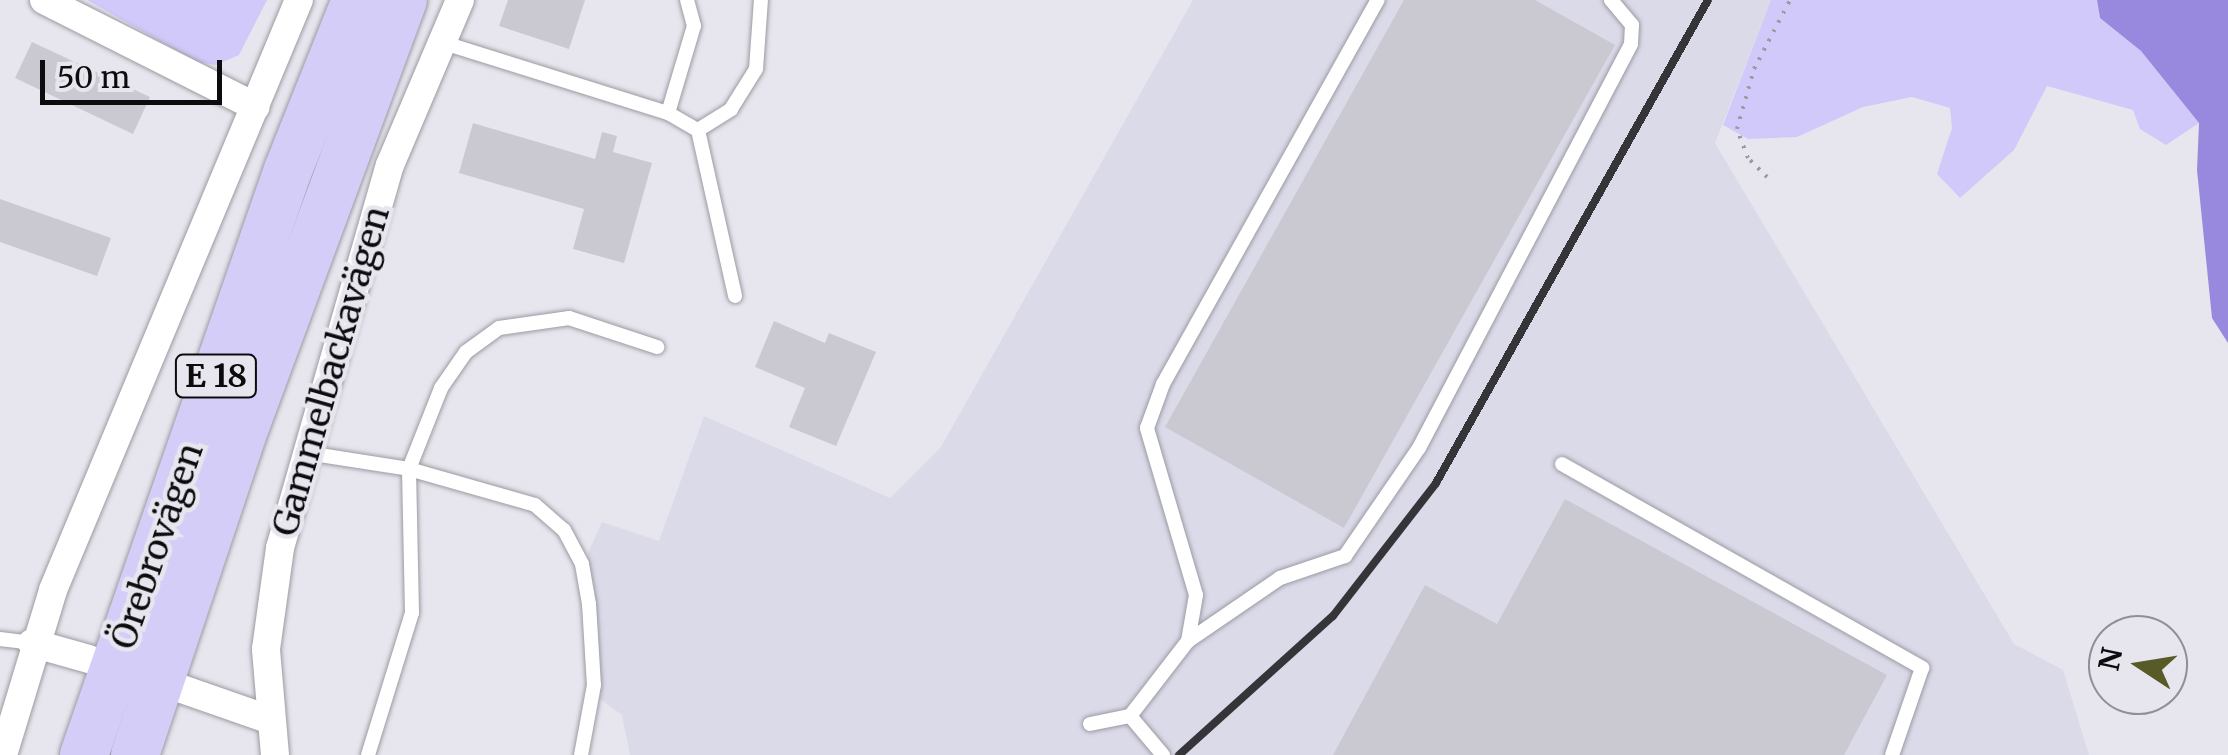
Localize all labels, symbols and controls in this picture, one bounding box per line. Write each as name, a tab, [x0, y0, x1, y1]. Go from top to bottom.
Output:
scale bar	[45, 40, 228, 102]
text: 50 m	[57, 58, 130, 96]
street label: Gammelbackavägen	[264, 201, 398, 541]
road number: E 18	[174, 349, 258, 403]
street label: Örebrovägen	[102, 438, 212, 654]
north arrow	[2088, 615, 2188, 715]
text: N	[2091, 645, 2131, 674]

